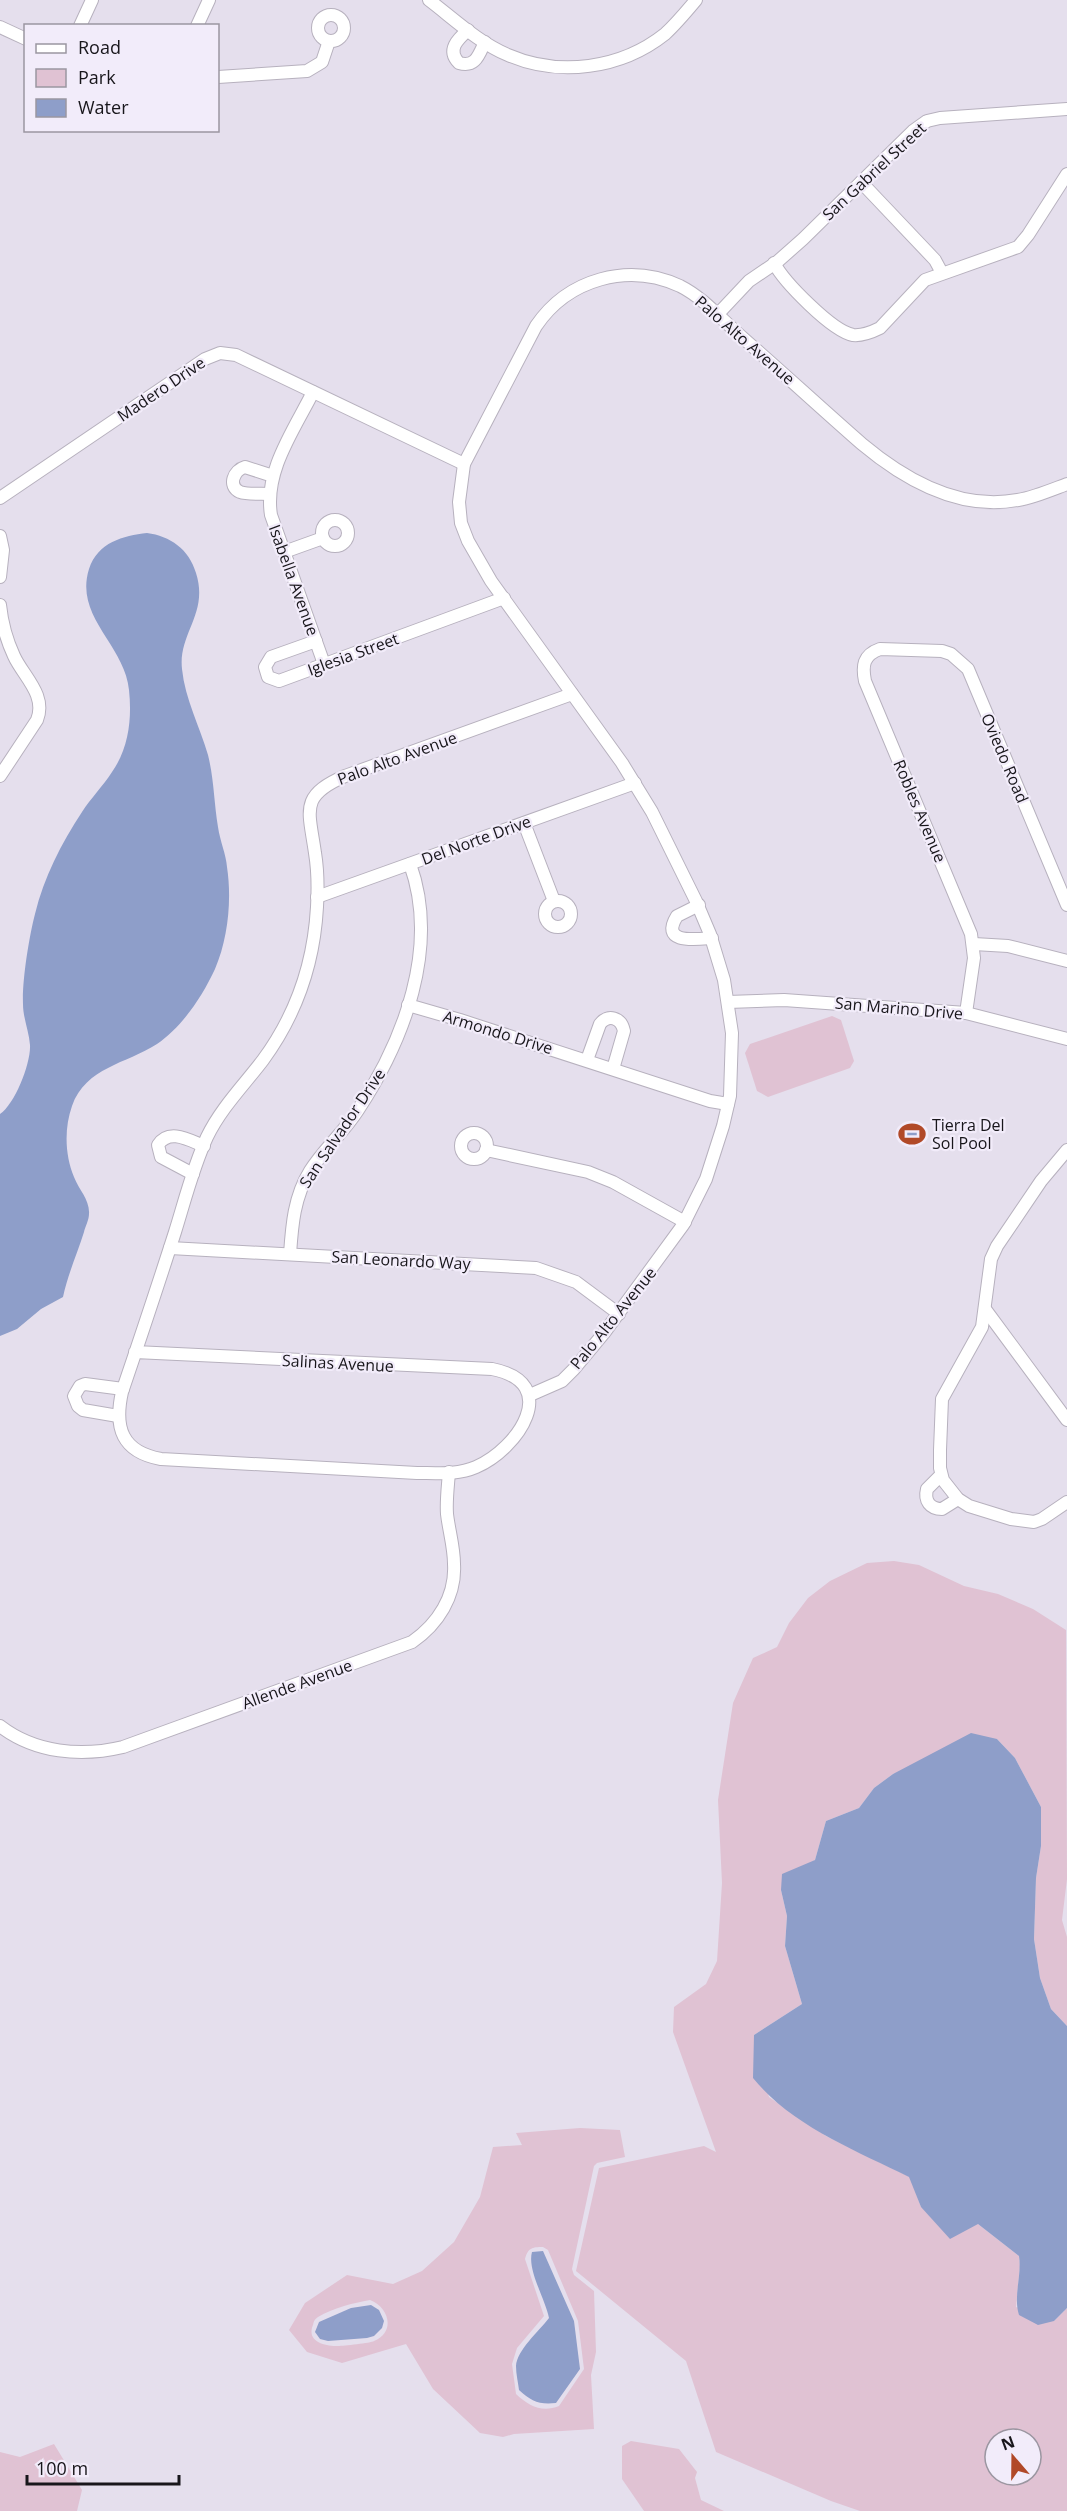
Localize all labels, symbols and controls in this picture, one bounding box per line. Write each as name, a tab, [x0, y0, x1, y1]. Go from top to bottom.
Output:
legend	[24, 24, 219, 132]
text: Road	[78, 35, 121, 59]
text: Park	[78, 65, 116, 89]
text: Water	[78, 95, 129, 119]
street label: San Gabriel Street	[817, 117, 931, 225]
street label: Palo Alto Avenue	[690, 290, 800, 390]
street label: Madero Drive	[113, 351, 209, 427]
street label: Isabella Avenue	[264, 521, 324, 639]
street label: Iglesia Street	[304, 627, 402, 681]
street label: Oviedo Road	[976, 710, 1034, 806]
street label: Palo Alto Avenue	[334, 726, 460, 790]
street label: Robles Avenue	[888, 756, 952, 866]
street label: Del Norte Drive	[418, 810, 534, 870]
street label: San Marino Drive	[834, 991, 964, 1025]
street label: Armondo Drive	[440, 1005, 556, 1059]
street label: San Salvador Drive	[294, 1064, 390, 1192]
place label: Tierra Del Sol Pool	[932, 1114, 1005, 1154]
sports icon: Tierra Del Sol Pool	[897, 1119, 927, 1149]
street label: San Leonardo Way	[331, 1245, 472, 1275]
street label: Palo Alto Avenue	[565, 1262, 661, 1374]
street label: Salinas Avenue	[282, 1349, 394, 1377]
street label: Allende Avenue	[239, 1654, 355, 1714]
north arrow	[983, 2427, 1043, 2487]
text: N	[998, 2430, 1018, 2455]
scale bar	[27, 2448, 178, 2486]
text: 100 m	[36, 2456, 88, 2480]

